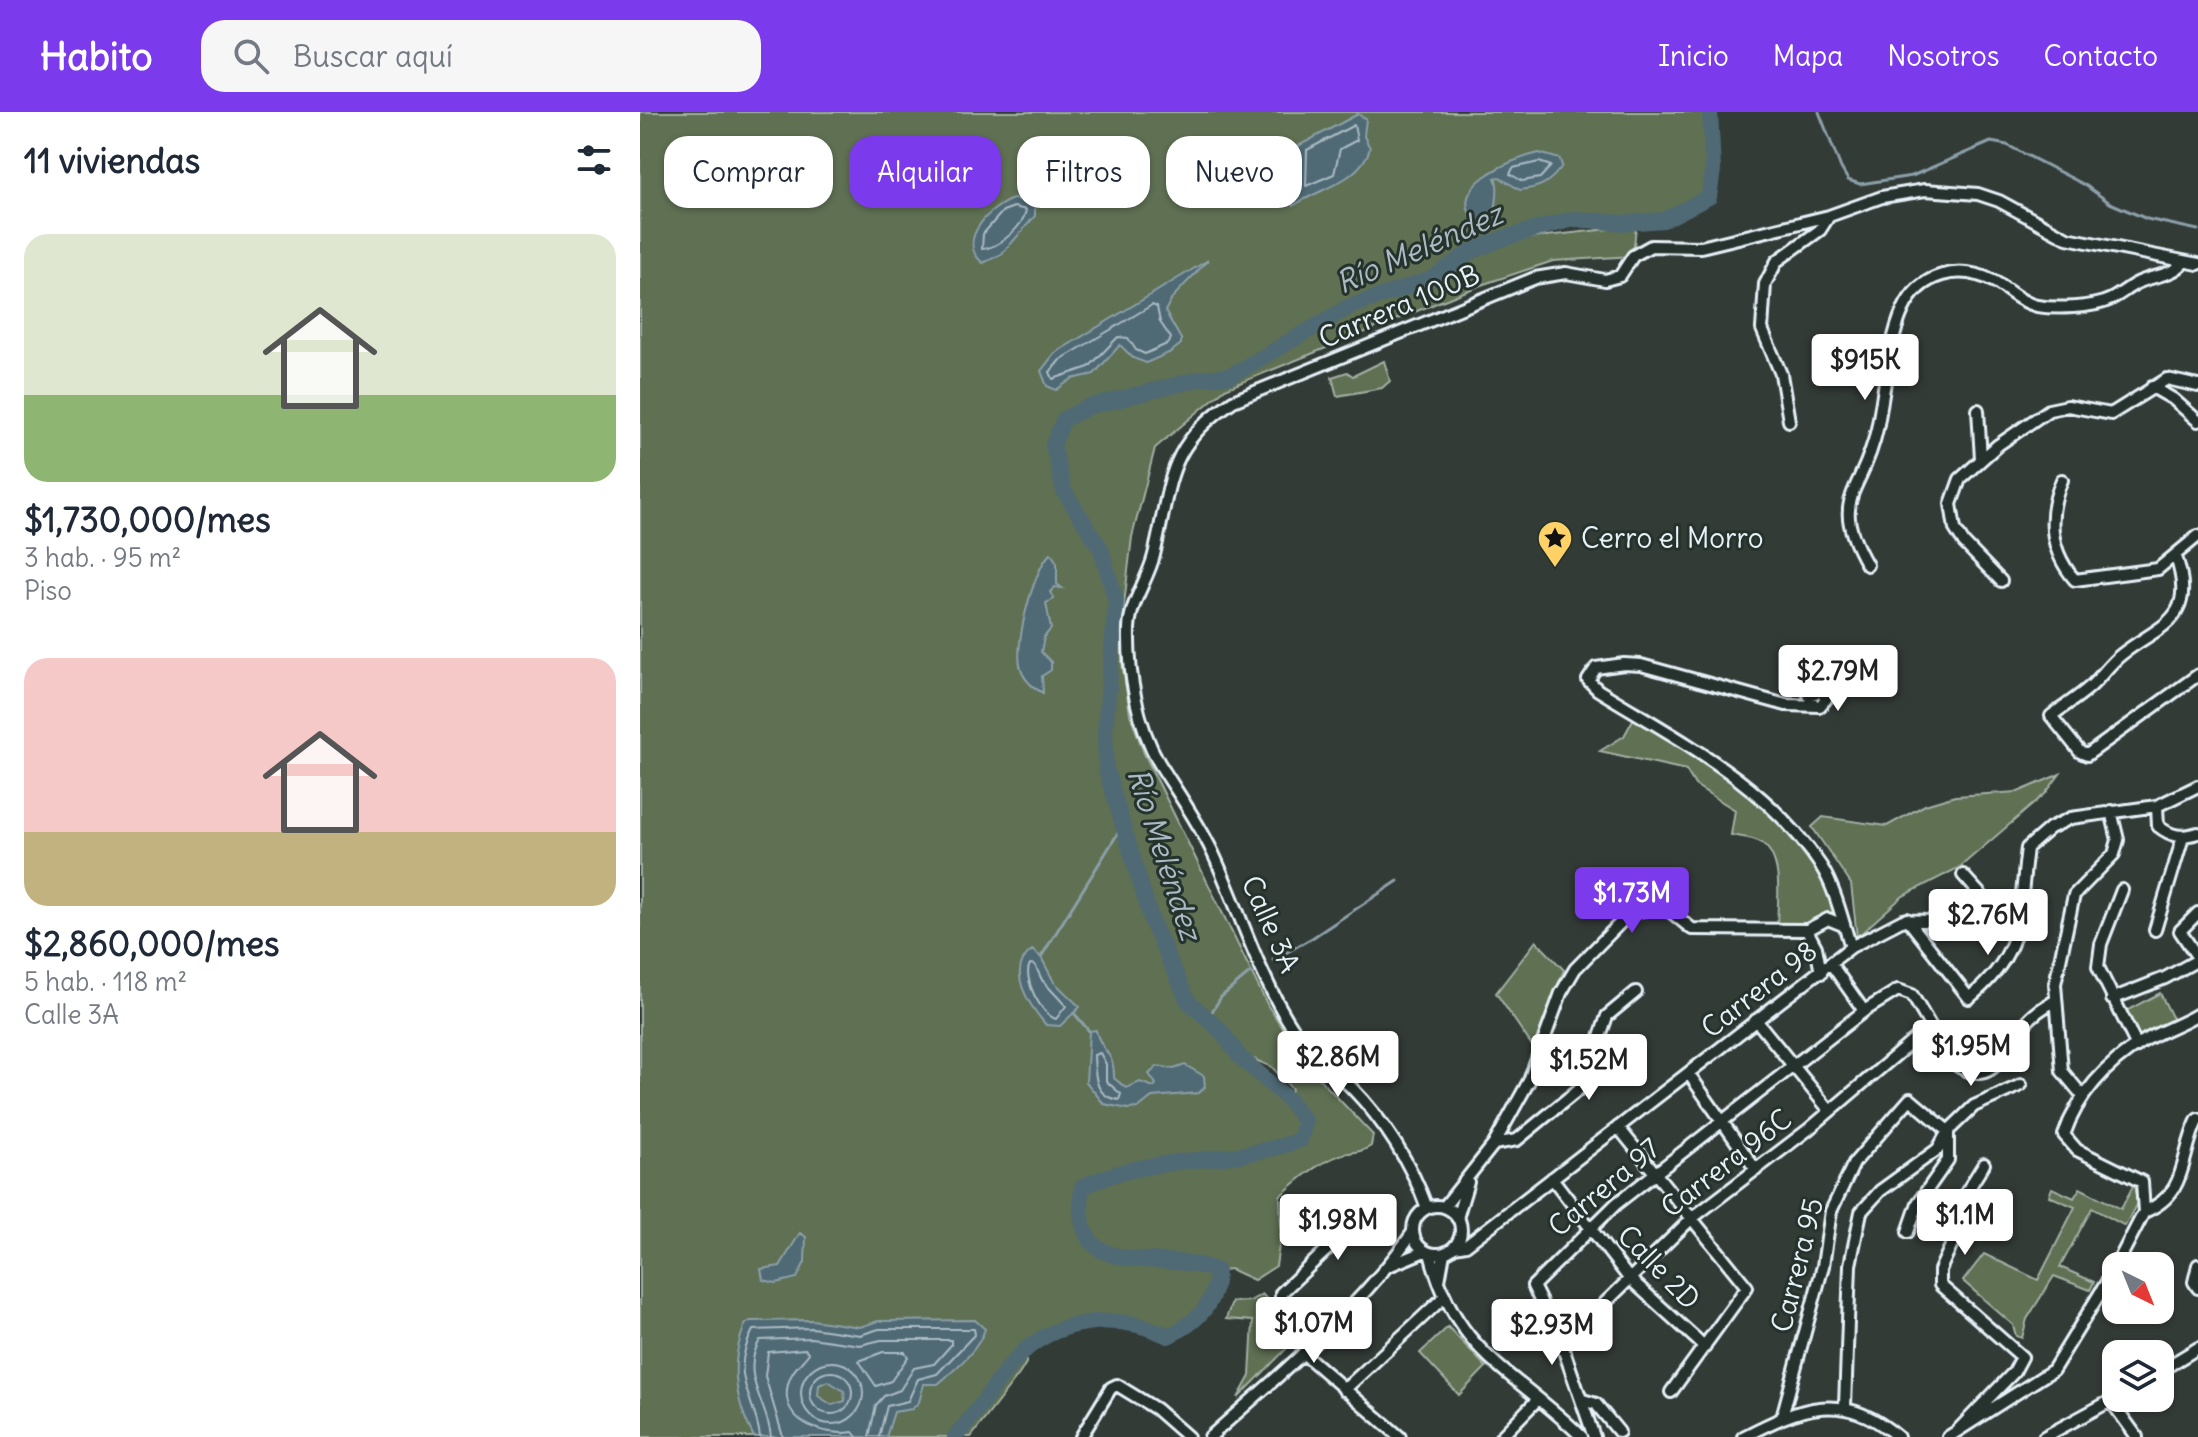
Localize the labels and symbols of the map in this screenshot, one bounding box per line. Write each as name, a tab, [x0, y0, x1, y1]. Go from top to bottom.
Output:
water label: Río Meléndez	[1330, 193, 1511, 302]
street label: Carrera 100B	[1313, 256, 1485, 356]
pin: $915K	[1809, 334, 1921, 402]
place icon: Cerro el Morro	[1536, 519, 1574, 569]
place label: Cerro el Morro	[1581, 520, 1763, 556]
pin: $2.79M	[1773, 645, 1903, 713]
water label: Río Meléndez	[1119, 763, 1211, 947]
pin: $1.73M	[1567, 867, 1697, 935]
street label: Calle 3A	[1234, 870, 1308, 978]
pin: $2.76M	[1923, 889, 2053, 957]
street label: Carrera 98	[1694, 933, 1824, 1045]
pin: $1.95M	[1906, 1020, 2036, 1088]
pin: $2.86M	[1273, 1031, 1403, 1099]
pin: $1.52M	[1524, 1034, 1654, 1102]
street label: Carrera 96C	[1654, 1101, 1798, 1225]
street label: Carrera 97	[1541, 1130, 1667, 1244]
pin: $1.1M	[1909, 1189, 2021, 1257]
pin: $1.98M	[1273, 1194, 1403, 1262]
street label: Carrera 95	[1763, 1194, 1831, 1336]
street label: Calle 2D	[1610, 1217, 1708, 1317]
north arrow	[2102, 1252, 2174, 1324]
pin: $1.07M	[1249, 1297, 1379, 1365]
pin: $2.93M	[1487, 1299, 1617, 1367]

